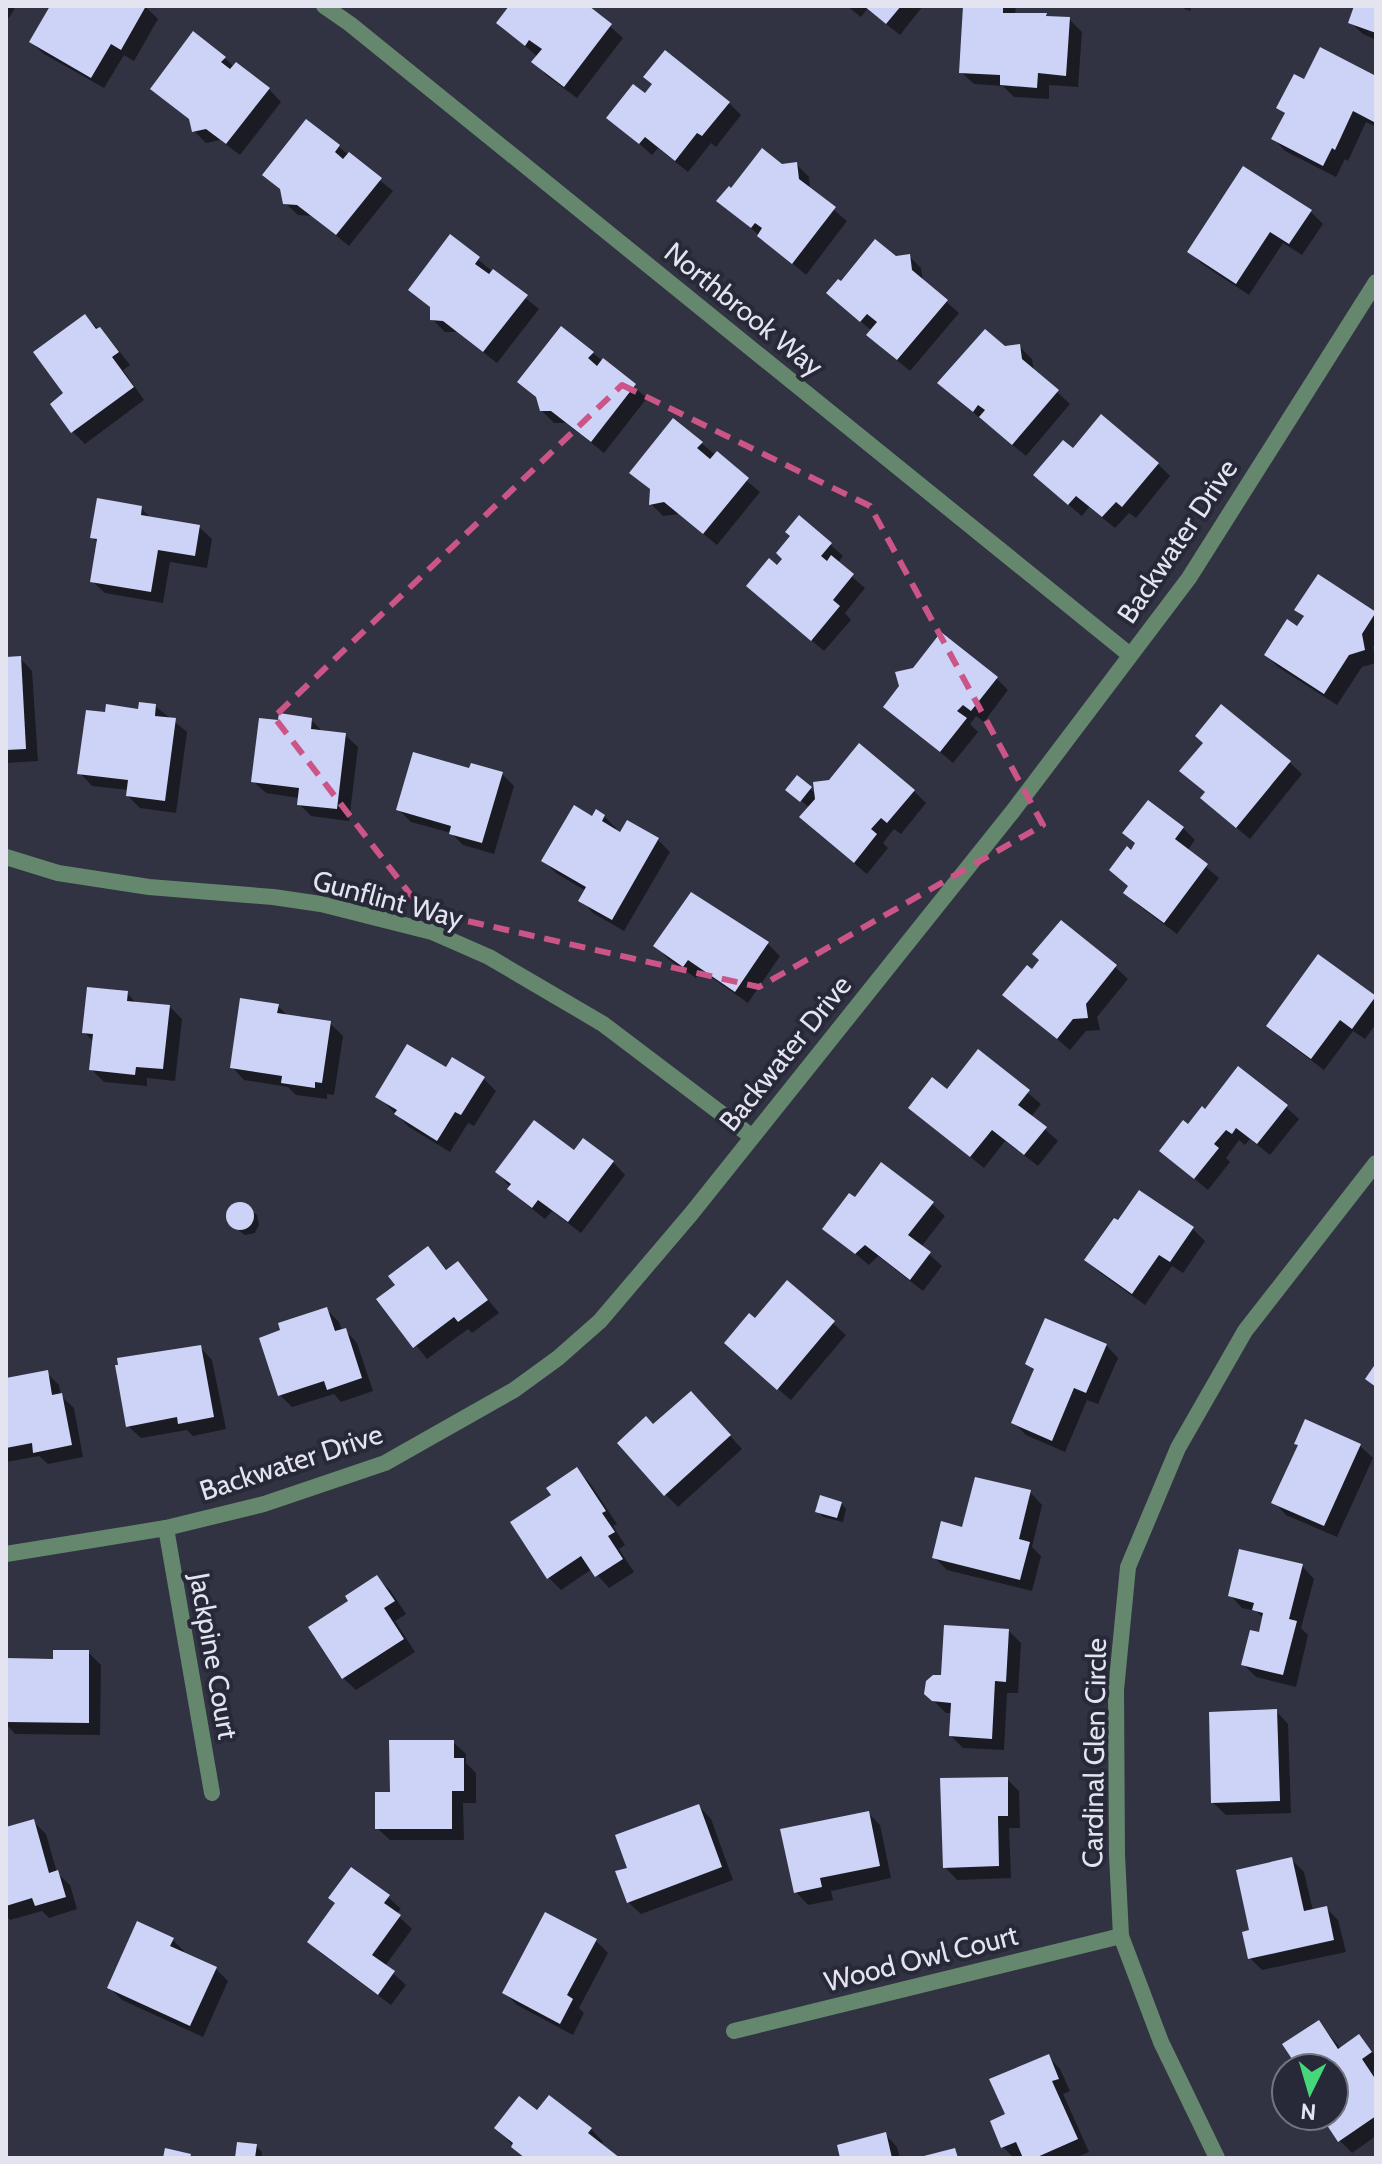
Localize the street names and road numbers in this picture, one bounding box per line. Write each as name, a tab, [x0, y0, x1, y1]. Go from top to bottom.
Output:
street label: Northbrook Way	[658, 235, 830, 383]
street label: Backwater Drive	[1110, 453, 1244, 629]
street label: Gunflint Way	[309, 863, 467, 935]
street label: Backwater Drive	[712, 968, 858, 1138]
street label: Backwater Drive	[195, 1416, 387, 1508]
street label: Jackpine Court	[182, 1569, 245, 1742]
street label: Cardinal Glen Circle	[1075, 1638, 1113, 1868]
street label: Wood Owl Court	[821, 1918, 1021, 1998]

